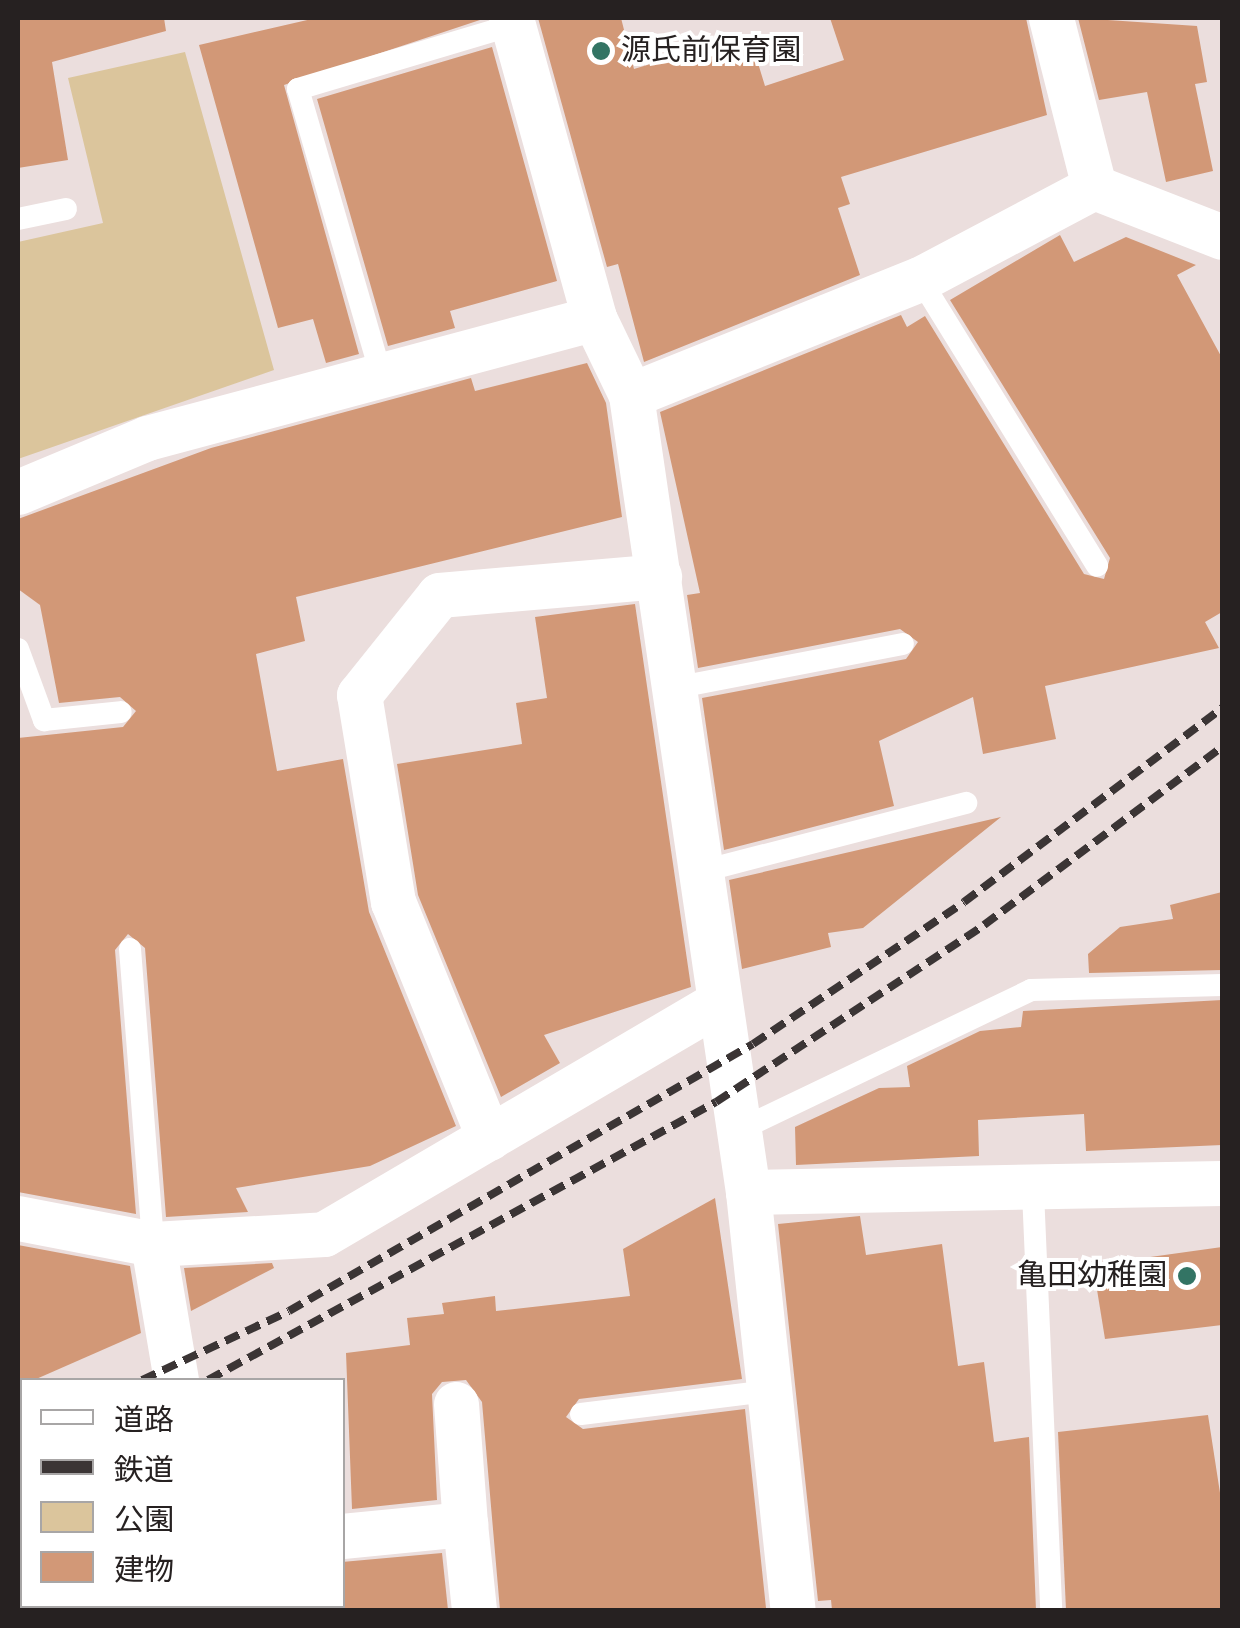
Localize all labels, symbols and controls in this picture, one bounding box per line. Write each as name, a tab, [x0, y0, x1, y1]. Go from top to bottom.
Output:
place label: 源氏前保育園	[621, 33, 801, 69]
marker: 源氏前保育園	[590, 40, 612, 62]
place label: 亀田幼稚園	[1017, 1258, 1167, 1294]
marker: 亀田幼稚園	[1176, 1265, 1198, 1287]
legend	[20, 1378, 345, 1608]
text: 道路	[114, 1402, 174, 1439]
text: 鉄道	[114, 1452, 174, 1489]
text: 公園	[114, 1502, 174, 1539]
text: 建物	[114, 1552, 174, 1589]

